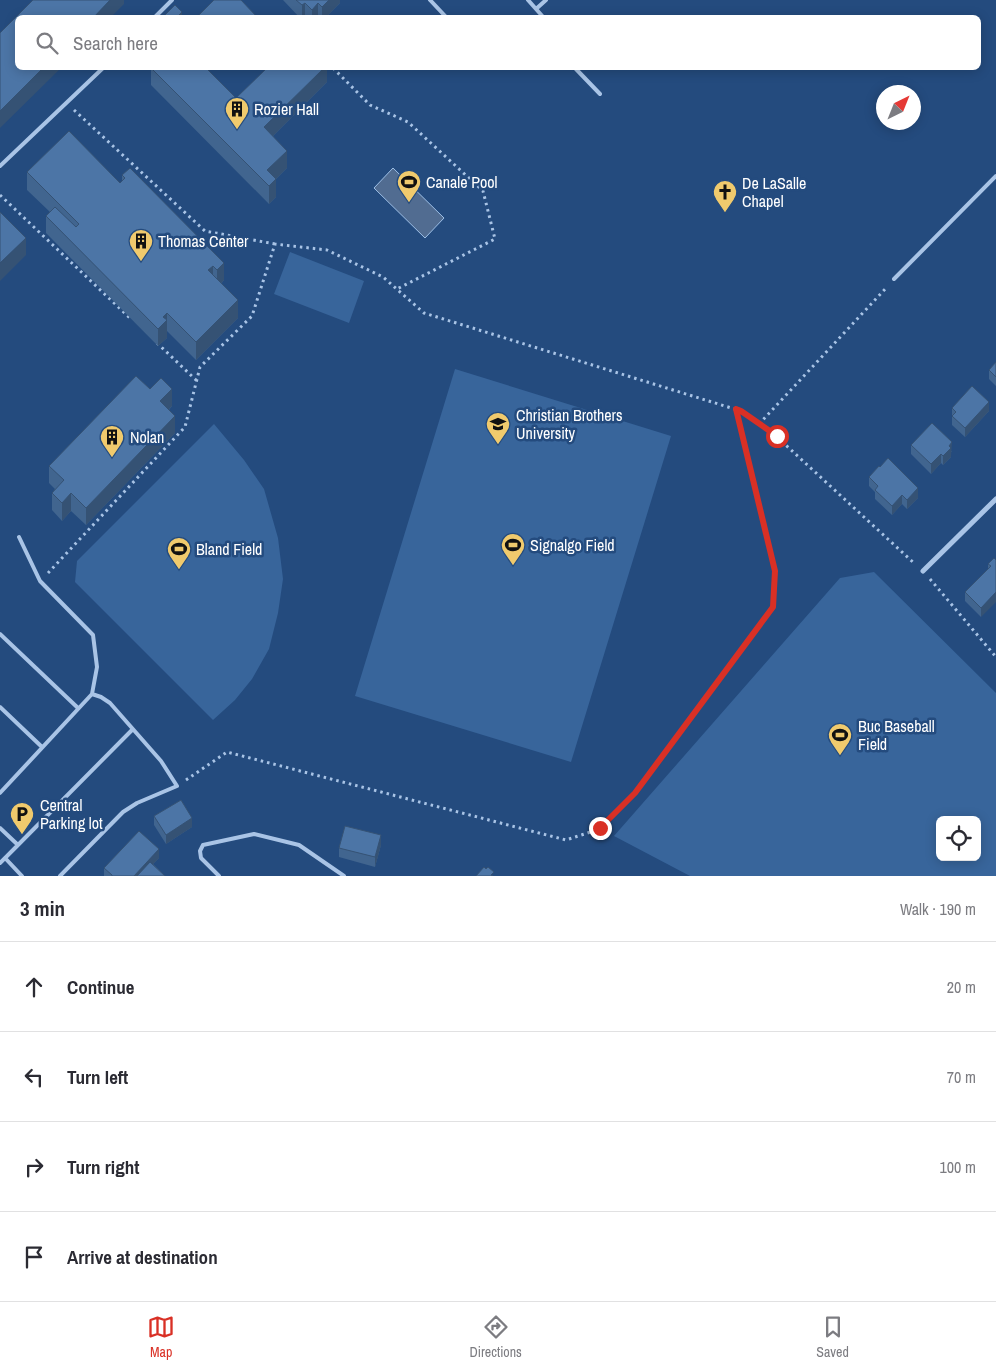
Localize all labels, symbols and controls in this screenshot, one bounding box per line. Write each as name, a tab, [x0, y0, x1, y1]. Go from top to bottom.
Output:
search box	[15, 15, 981, 70]
icon: search	[33, 29, 61, 57]
text: Search here	[73, 30, 158, 56]
north arrow	[876, 85, 921, 130]
building icon: Rozier Hall	[224, 96, 250, 130]
place label: Rozier Hall	[254, 98, 319, 120]
sports icon: Canale Pool	[396, 169, 422, 203]
place label: Canale Pool	[426, 171, 498, 193]
place label: De LaSalle Chapel	[742, 172, 806, 212]
church icon: De LaSalle Chapel	[712, 179, 738, 213]
building icon: Thomas Center	[128, 228, 154, 262]
place label: Thomas Center	[158, 230, 249, 252]
place label: Christian Brothers University	[516, 404, 622, 444]
school or university icon: Christian Brothers University	[485, 411, 511, 445]
building icon: Nolan	[99, 424, 125, 458]
route start	[766, 425, 789, 448]
place label: Nolan	[130, 426, 164, 448]
sports icon: Signalgo Field	[500, 532, 526, 566]
place label: Signalgo Field	[530, 534, 615, 556]
sports icon: Bland Field	[166, 536, 192, 570]
place label: Bland Field	[196, 538, 262, 560]
place label: Buc Baseball Field	[858, 715, 935, 755]
sports icon: Buc Baseball Field	[827, 722, 853, 756]
place label: Central Parking lot	[40, 794, 103, 834]
parking icon: Central Parking lot	[9, 801, 35, 835]
map controls	[936, 816, 981, 861]
button: locate	[936, 816, 981, 861]
route end	[589, 817, 612, 840]
text: 3 min	[20, 894, 65, 923]
text: Walk · 190 m	[900, 898, 976, 920]
icon: ahead	[20, 973, 48, 1001]
text: Continue	[67, 974, 135, 1000]
text: 20 m	[947, 976, 976, 998]
icon: left	[20, 1063, 48, 1091]
text: Turn left	[67, 1064, 128, 1090]
text: 70 m	[947, 1066, 976, 1088]
icon: right	[20, 1153, 48, 1181]
text: Turn right	[67, 1154, 139, 1180]
text: 100 m	[940, 1156, 976, 1178]
icon: arrive	[20, 1243, 48, 1271]
text: Arrive at destination	[67, 1244, 218, 1270]
tab: Map	[147, 1313, 175, 1361]
tab: Directions	[470, 1313, 522, 1361]
tab: Saved	[816, 1313, 849, 1361]

